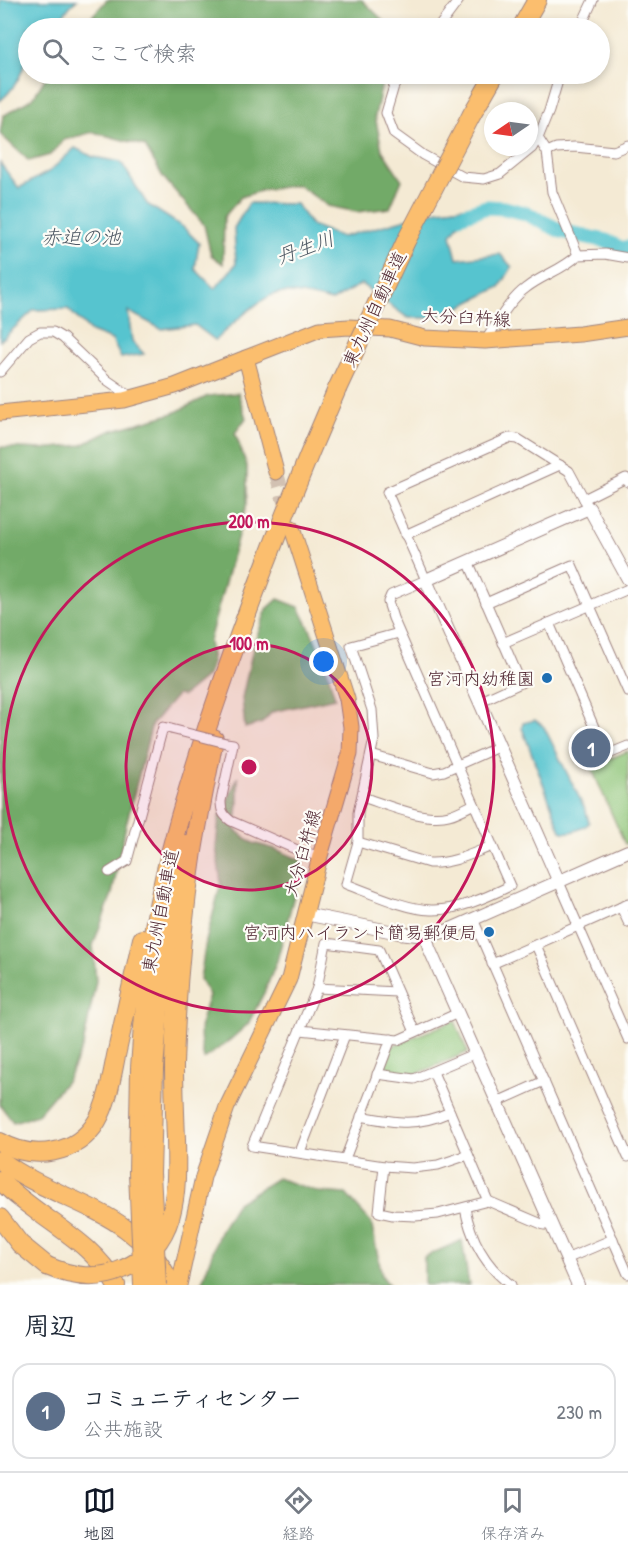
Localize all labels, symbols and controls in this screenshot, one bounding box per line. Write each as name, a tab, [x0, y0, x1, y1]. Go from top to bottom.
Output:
search box	[18, 18, 610, 84]
icon: search	[39, 35, 72, 68]
text: ここで検索	[87, 38, 197, 68]
north arrow	[484, 102, 538, 156]
water label: 赤迫の池	[41, 223, 122, 250]
water label: 丹生川	[272, 224, 338, 270]
street label: 東九州自動車道	[336, 247, 412, 371]
street label: 大分臼杵線	[420, 302, 512, 332]
text: 200 m	[229, 509, 269, 534]
text: 100 m	[229, 631, 269, 656]
your location	[309, 647, 338, 676]
place label: 宮河内幼稚園	[427, 666, 535, 691]
marker: 宮河内幼稚園	[540, 671, 554, 685]
pin: 1	[572, 726, 610, 771]
centre of rings	[239, 757, 259, 777]
street label: 大分臼杵線	[278, 806, 326, 900]
street label: 東九州自動車道	[136, 847, 184, 975]
place label: 宮河内ハイランド簡易郵便局	[243, 920, 477, 945]
marker: 宮河内ハイランド簡易郵便局	[482, 925, 496, 939]
text: 周辺	[24, 1308, 76, 1343]
text: コミュニティセンター	[83, 1383, 302, 1413]
text: 1	[42, 1398, 49, 1425]
text: 230 m	[557, 1398, 602, 1425]
text: 公共施設	[83, 1415, 163, 1442]
tab: 地図	[83, 1484, 116, 1544]
tab: 経路	[282, 1484, 315, 1544]
tab: 保存済み	[481, 1484, 545, 1544]

